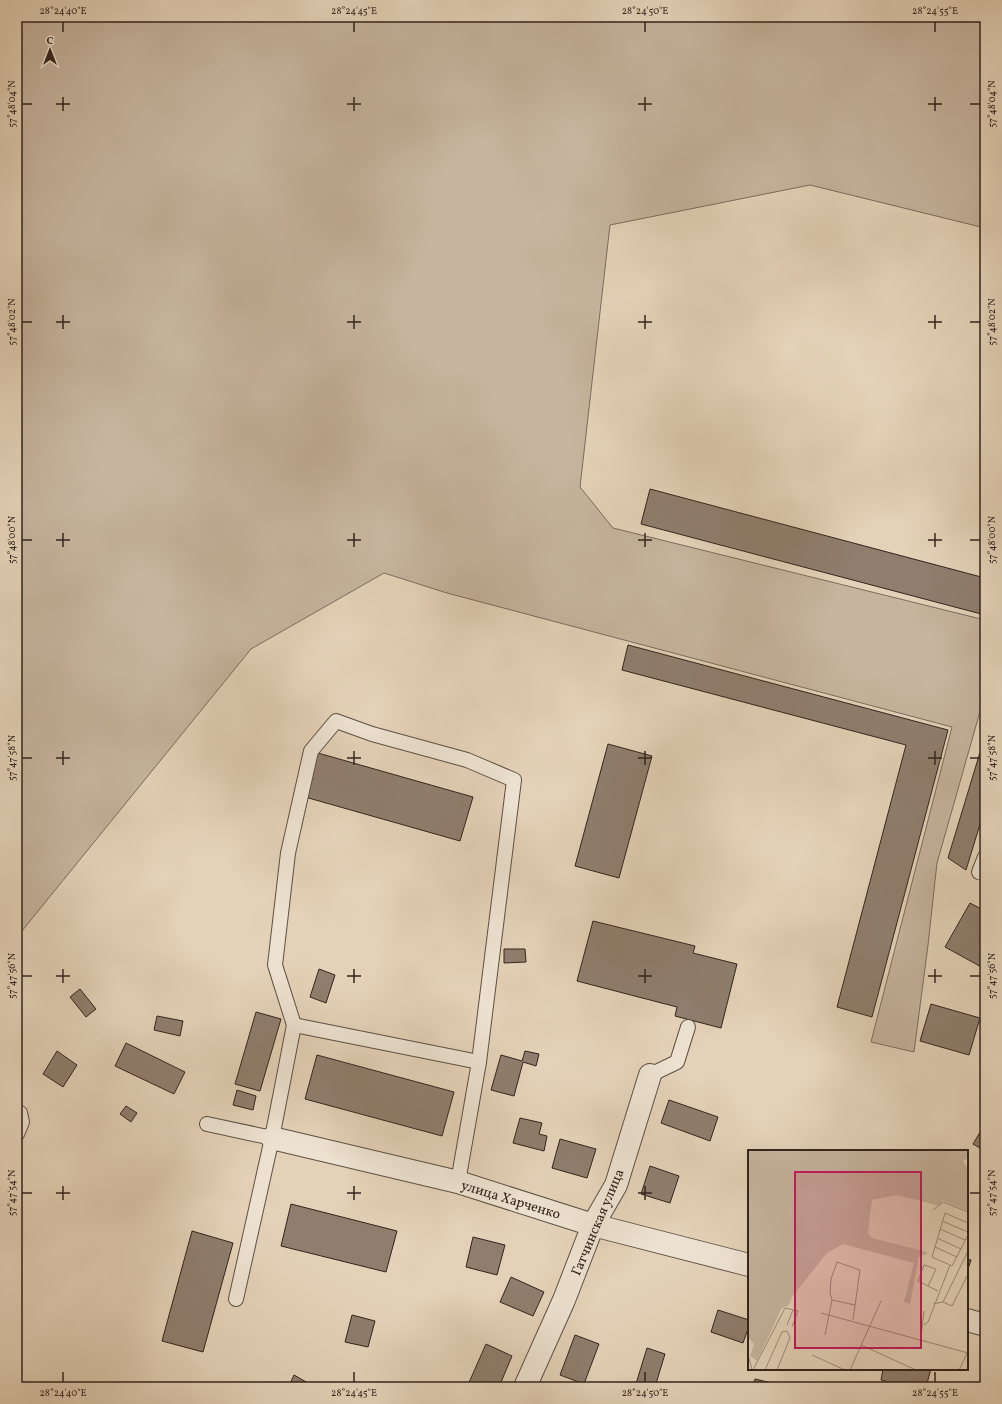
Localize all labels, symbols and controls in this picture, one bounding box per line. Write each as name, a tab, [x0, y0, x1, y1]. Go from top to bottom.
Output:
text: 28°24'40"E	[39, 4, 87, 18]
text: 28°24'45"E	[331, 4, 377, 18]
text: 28°24'50"E	[622, 4, 668, 18]
text: 28°24'55"E	[912, 4, 958, 18]
north arrow	[30, 30, 70, 70]
text: С	[46, 34, 54, 49]
text: 57°48'04"N	[5, 80, 19, 128]
text: 57°48'04"N	[985, 80, 999, 128]
text: 57°48'02"N	[5, 298, 19, 346]
text: 57°48'02"N	[985, 298, 999, 346]
text: 57°48'00"N	[5, 515, 19, 564]
text: 57°48'00"N	[985, 515, 999, 564]
text: 57°47'58"N	[5, 734, 19, 781]
text: 57°47'58"N	[985, 734, 999, 781]
text: 57°47'56"N	[5, 952, 19, 999]
text: 57°47'56"N	[985, 952, 999, 999]
inset map	[748, 1150, 968, 1370]
street label: Гатчинская улица	[567, 1166, 629, 1279]
text: 57°47'54"N	[5, 1169, 19, 1216]
text: 57°47'54"N	[985, 1169, 999, 1216]
street label: улица Харченко	[458, 1176, 563, 1225]
text: 28°24'40"E	[39, 1386, 87, 1400]
text: 28°24'45"E	[331, 1386, 377, 1400]
text: 28°24'50"E	[622, 1386, 668, 1400]
text: 28°24'55"E	[912, 1386, 958, 1400]

